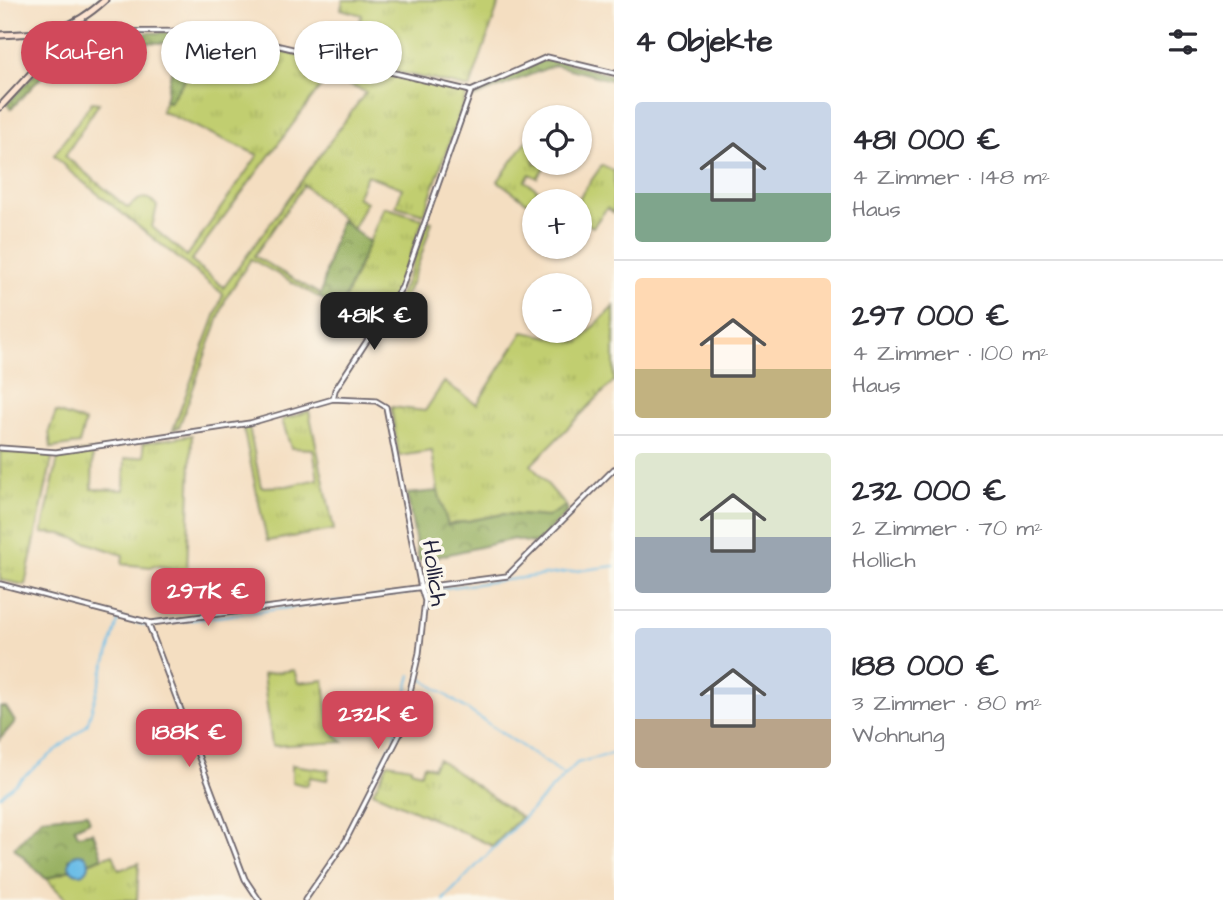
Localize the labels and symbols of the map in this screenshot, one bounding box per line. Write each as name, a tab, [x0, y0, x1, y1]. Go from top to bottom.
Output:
pin: 481K €	[317, 292, 431, 352]
street label: Hollich	[413, 538, 455, 608]
pin: 297K €	[151, 568, 265, 628]
pin: 232K €	[321, 692, 435, 751]
pin: 188K €	[132, 710, 246, 769]

